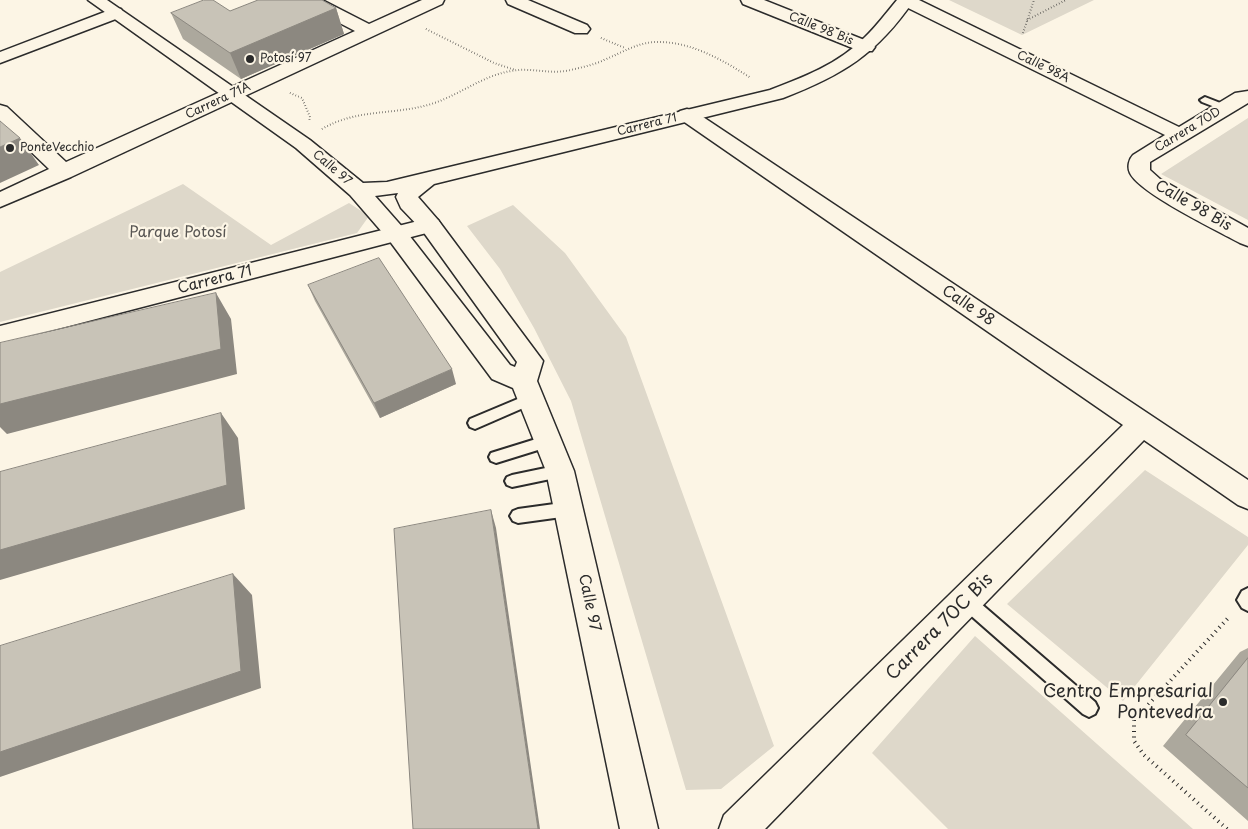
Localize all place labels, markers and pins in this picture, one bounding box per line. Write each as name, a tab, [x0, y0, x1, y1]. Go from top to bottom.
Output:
place label: Potosí 97	[260, 52, 312, 66]
marker: Potosí 97	[244, 53, 256, 65]
place label: PonteVecchio	[20, 141, 94, 155]
marker: PonteVecchio	[4, 142, 16, 154]
place label: Centro Empresarial Pontevedra	[1043, 681, 1213, 724]
marker: Centro Empresarial Pontevedra	[1217, 696, 1229, 708]

